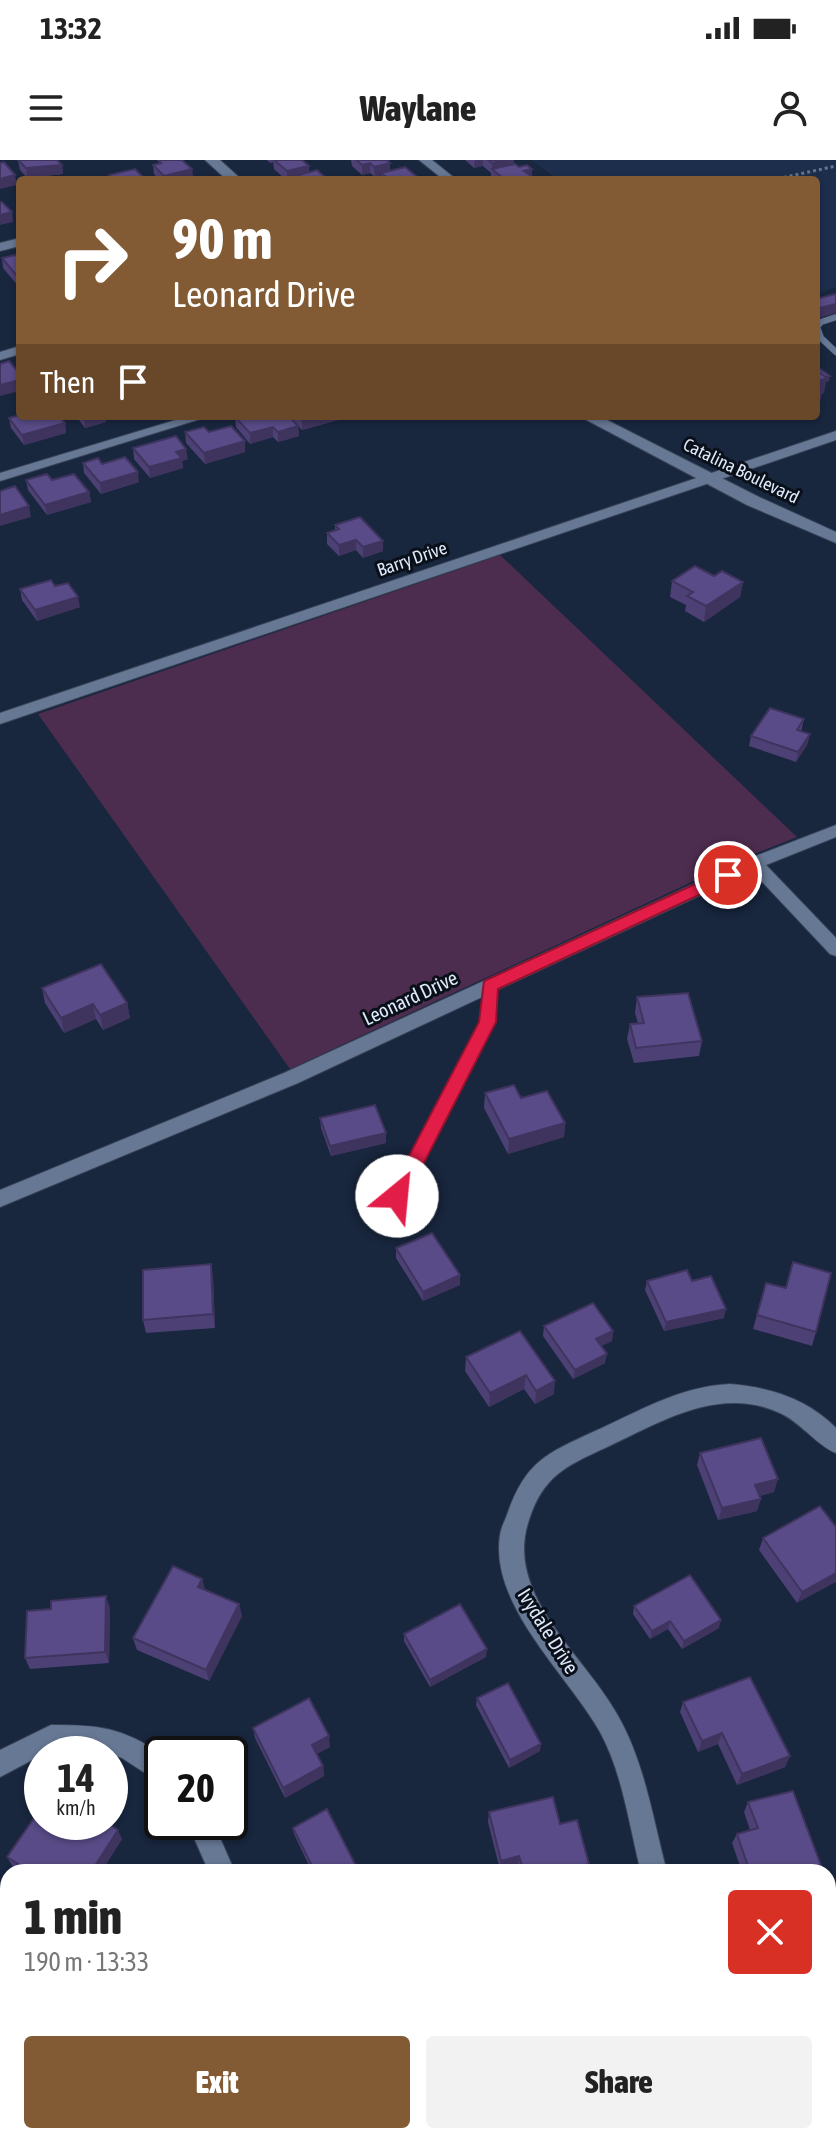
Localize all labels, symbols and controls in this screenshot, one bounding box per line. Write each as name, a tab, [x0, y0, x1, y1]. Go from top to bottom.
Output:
text: 13:32	[40, 11, 102, 45]
icon: menu	[24, 86, 68, 130]
icon: person	[768, 86, 812, 130]
text: Waylane	[360, 87, 476, 129]
text: 90 m	[172, 207, 273, 271]
icon: right	[40, 208, 144, 312]
text: Leonard Drive	[172, 273, 356, 315]
icon: arrive	[111, 360, 155, 404]
text: Then	[40, 365, 95, 399]
street label: Catalina Boulevard	[680, 433, 803, 508]
street label: Barry Drive	[374, 537, 449, 580]
pin	[694, 841, 762, 909]
icon: arrive	[706, 853, 750, 897]
street label: Leonard Drive	[359, 966, 461, 1030]
position arrow	[355, 1154, 439, 1238]
street label: Ivydale Drive	[513, 1584, 584, 1677]
speed limit sign: 20	[144, 1736, 248, 1840]
text: 14	[57, 1755, 95, 1800]
text: km/h	[56, 1796, 96, 1819]
text: 1 min	[24, 1889, 122, 1944]
button: close	[728, 1890, 812, 1974]
text: 190 m · 13:33	[24, 1947, 149, 1977]
button: Exit	[24, 2036, 410, 2128]
button: Share	[426, 2036, 812, 2128]

